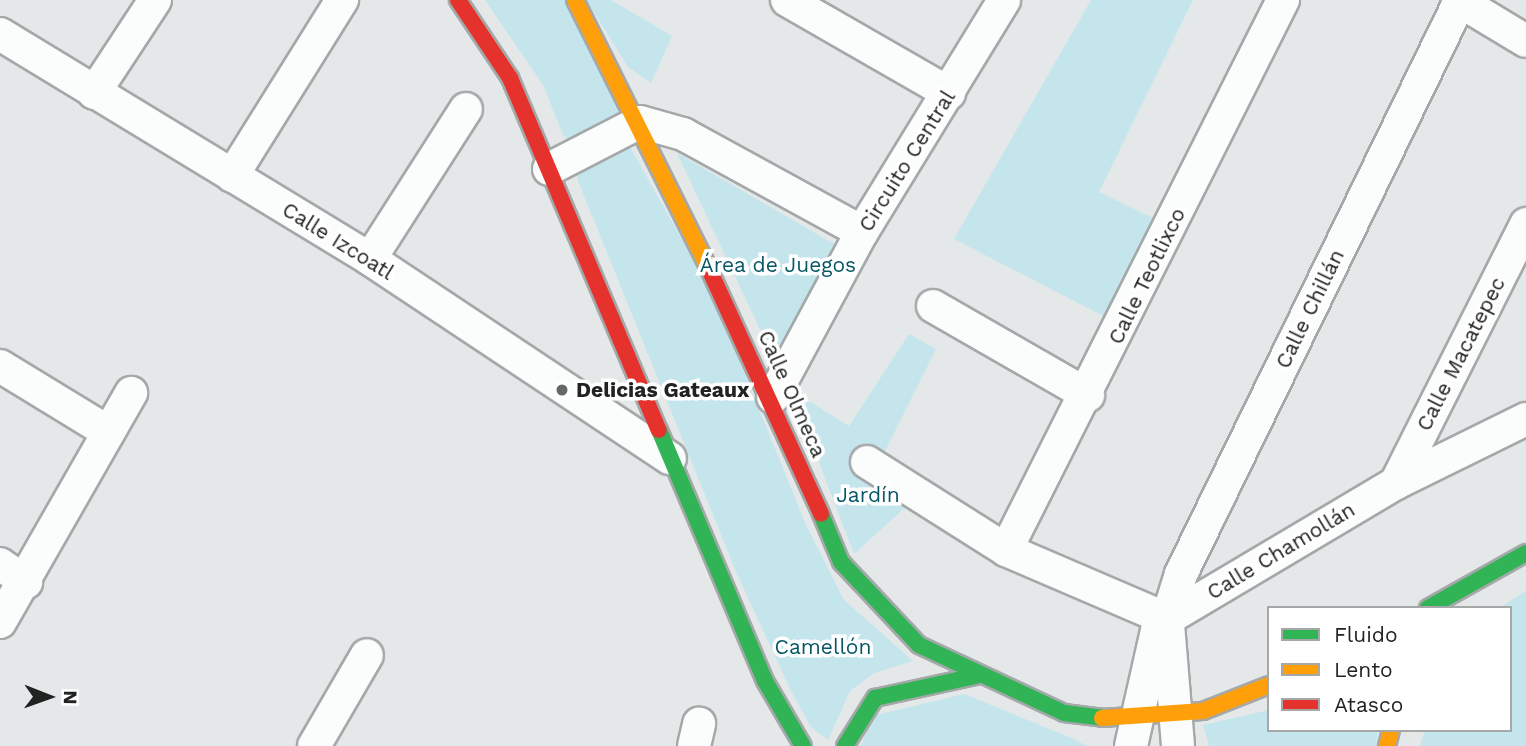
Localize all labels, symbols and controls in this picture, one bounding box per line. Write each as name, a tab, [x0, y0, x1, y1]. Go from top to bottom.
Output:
street label: Circuito Central	[853, 86, 961, 236]
street label: Calle Izcoatl	[278, 197, 398, 285]
street label: Calle Teotlixco	[1103, 203, 1191, 349]
street label: Calle Chillán	[1270, 245, 1350, 373]
park label: Área de Juegos	[699, 252, 857, 278]
street label: Calle Macatepec	[1411, 273, 1511, 435]
street label: Calle Olmeca	[753, 327, 831, 461]
place label: Delicias Gateaux	[576, 377, 749, 403]
marker: Delicias Gateaux	[554, 382, 570, 398]
park label: Jardín	[836, 482, 900, 508]
street label: Calle Chamollán	[1202, 497, 1360, 605]
legend	[1267, 606, 1512, 732]
text: Fluido	[1334, 622, 1398, 647]
park label: Camellón	[775, 634, 871, 660]
text: Lento	[1334, 657, 1393, 682]
north arrow	[14, 662, 84, 732]
text: N	[59, 690, 82, 705]
text: Atasco	[1334, 692, 1403, 717]

